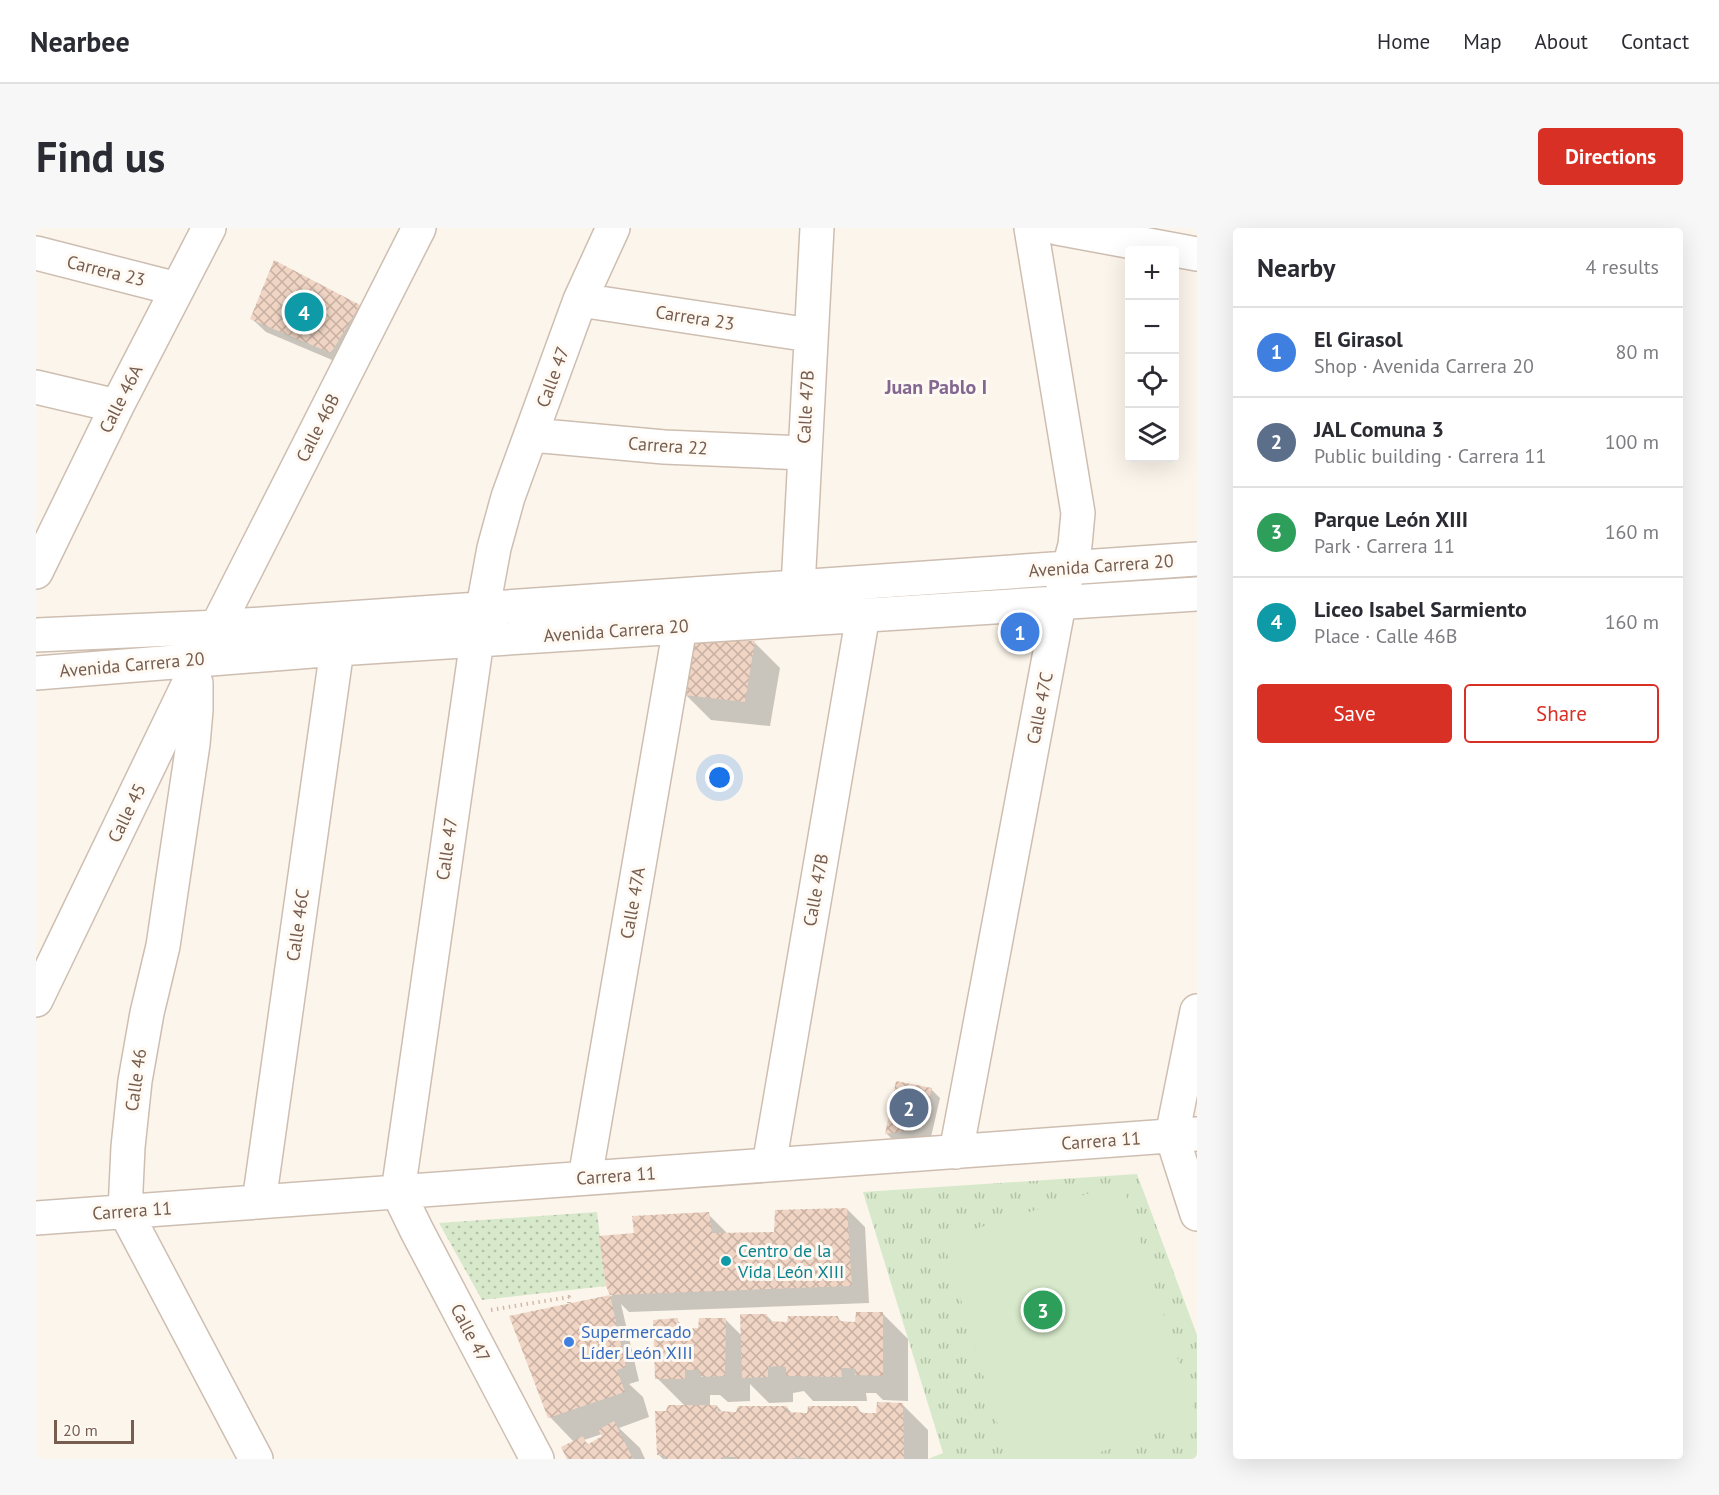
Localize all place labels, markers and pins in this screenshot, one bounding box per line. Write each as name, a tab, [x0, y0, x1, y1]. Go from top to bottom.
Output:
pin: 4	[284, 290, 324, 334]
pin: 1	[1000, 610, 1040, 654]
pin: 2	[890, 1086, 928, 1130]
place label: Centro de la Vida León XIII	[737, 1239, 844, 1283]
marker: Centro de la Vida León XIII	[719, 1254, 733, 1268]
pin: 3	[1024, 1288, 1062, 1332]
place label: Supermercado Líder León XIII	[581, 1320, 693, 1364]
marker: Supermercado Líder León XIII	[562, 1335, 576, 1349]

